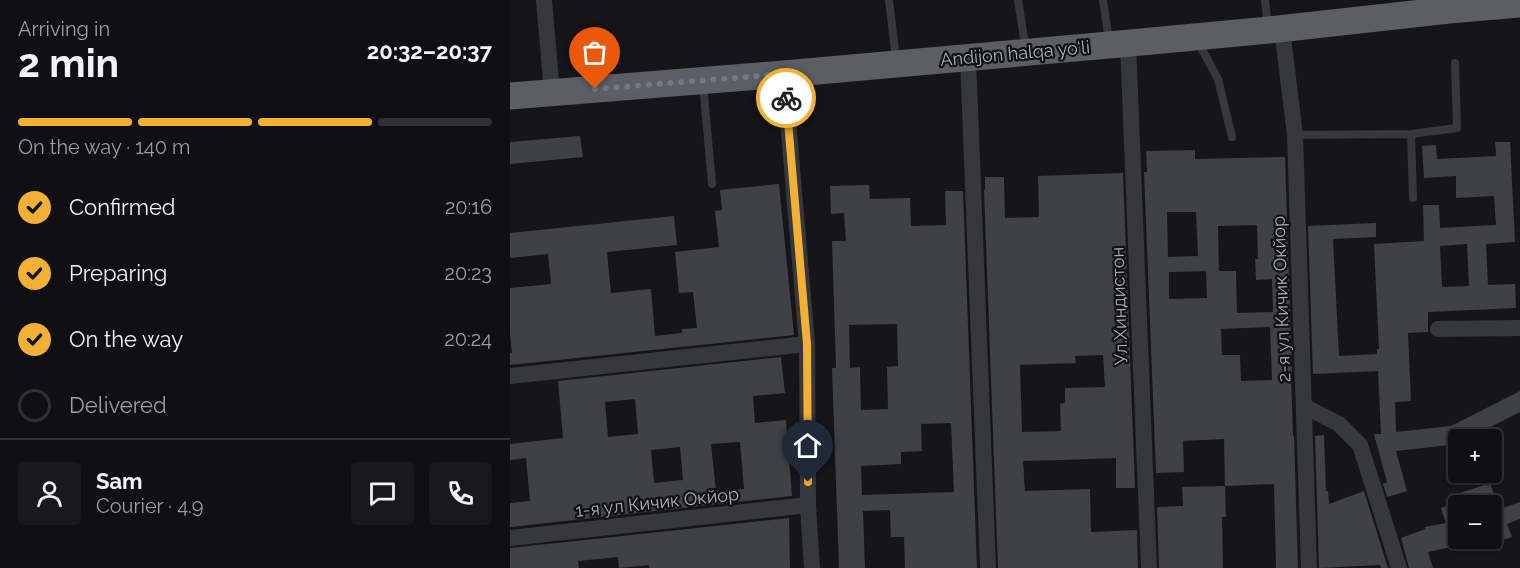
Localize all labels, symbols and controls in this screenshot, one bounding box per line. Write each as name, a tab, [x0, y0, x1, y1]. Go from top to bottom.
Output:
text: Arriving in	[18, 17, 110, 41]
pin	[569, 27, 620, 89]
icon: bag	[578, 36, 611, 69]
street label: Andijon halqa yo‘li	[939, 36, 1091, 70]
text: 20:32–20:37	[367, 38, 492, 64]
text: 2 min	[18, 40, 119, 86]
courier	[756, 68, 816, 128]
icon: bike	[770, 82, 803, 115]
text: On the way · 140 m	[18, 135, 190, 159]
icon: check	[18, 191, 51, 224]
text: Confirmed	[69, 194, 176, 220]
text: 20:16	[445, 195, 492, 219]
street label: 2-я ул Кичик Окйор	[1268, 216, 1294, 382]
street label: Ул.Хиндистон	[1106, 247, 1132, 365]
icon: check	[18, 257, 51, 290]
text: Preparing	[69, 260, 167, 286]
text: 20:23	[444, 261, 492, 285]
icon: check	[18, 323, 51, 356]
text: On the way	[69, 326, 183, 352]
text: 20:24	[444, 327, 492, 351]
text: Delivered	[69, 392, 167, 418]
pin	[782, 420, 833, 482]
icon: home	[791, 429, 824, 462]
map controls	[1448, 429, 1502, 549]
button: +	[1448, 429, 1502, 483]
button: person	[18, 462, 81, 525]
button: chat	[351, 462, 414, 525]
button: phone	[429, 462, 492, 525]
text: Sam	[96, 468, 143, 494]
street label: 1-я ул Кичик Окйор	[574, 483, 740, 521]
text: Courier · 4.9	[96, 494, 204, 518]
button: −	[1448, 495, 1502, 549]

